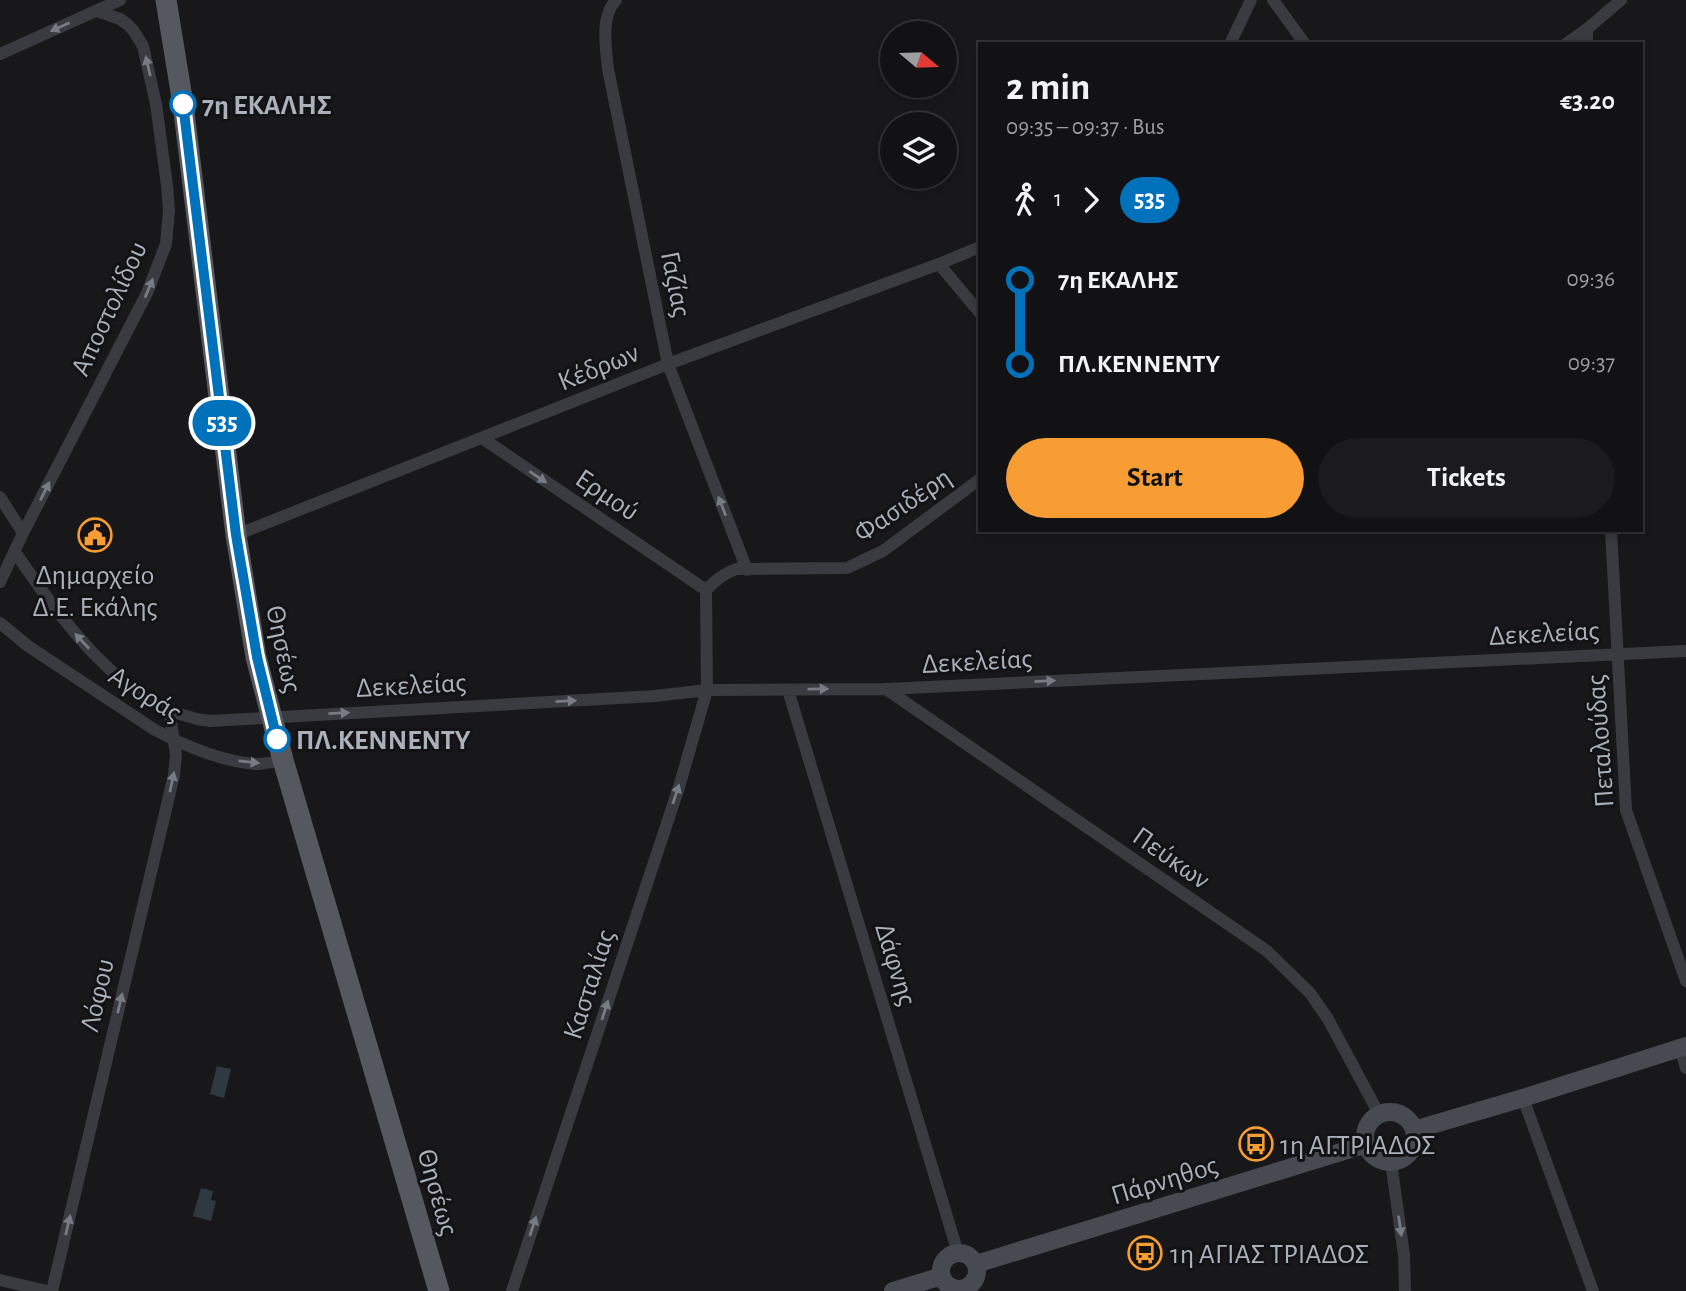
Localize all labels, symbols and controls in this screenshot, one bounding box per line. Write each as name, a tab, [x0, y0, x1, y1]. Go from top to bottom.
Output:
one-way arrow	[50, 21, 70, 33]
north arrow	[880, 21, 957, 98]
map controls	[880, 21, 957, 189]
one-way arrow	[142, 55, 153, 77]
text: 2 min	[1006, 69, 1090, 107]
text: €3.20	[1560, 88, 1615, 114]
marker: 7η ΕΚΑΛΗΣ	[170, 91, 196, 117]
place label: 7η ΕΚΑΛΗΣ	[202, 92, 332, 120]
button: layers	[880, 112, 957, 189]
text: 09:35 – 09:37 · Bus	[1006, 116, 1165, 139]
icon: walk	[1006, 181, 1044, 219]
icon: forward	[1072, 181, 1110, 219]
text: 1	[1054, 188, 1062, 211]
text: 535	[1134, 188, 1165, 212]
street label: Αποστολίδου	[67, 237, 153, 380]
street label: Γαζίας	[655, 249, 695, 320]
text: 7η ΕΚΑΛΗΣ	[1058, 267, 1179, 293]
text: 09:36	[1566, 268, 1615, 291]
one-way arrow	[143, 278, 154, 299]
street label: Κέδρων	[554, 339, 643, 397]
text: ΠΛ.ΚΕΝΝΕΝΤΥ	[1058, 351, 1220, 377]
text: 09:37	[1568, 352, 1615, 375]
line badge: 535	[182, 400, 262, 446]
text: 535	[206, 411, 238, 435]
button: Start	[1006, 438, 1304, 518]
button: Tickets	[1318, 438, 1615, 518]
street label: Φασιδέρη	[849, 463, 957, 548]
street label: Ερμού	[570, 465, 644, 527]
one-way arrow	[529, 470, 548, 483]
one-way arrow	[39, 481, 50, 501]
one-way arrow	[717, 495, 728, 516]
public building icon: Δημαρχείο Δ.Ε. Εκάλης	[76, 516, 114, 554]
place label: Δημαρχείο Δ.Ε. Εκάλης	[32, 562, 158, 622]
street label: Θησέως	[260, 603, 306, 696]
street label: Δεκελείας	[1488, 617, 1600, 651]
one-way arrow	[74, 632, 90, 650]
street label: Δεκελείας	[921, 645, 1033, 679]
street label: Αγοράς	[104, 662, 186, 728]
street label: Δεκελείας	[355, 669, 467, 703]
street label: Πεταλούδας	[1582, 673, 1620, 808]
one-way arrow	[1035, 675, 1057, 686]
one-way arrow	[807, 684, 829, 695]
one-way arrow	[556, 695, 578, 706]
one-way arrow	[328, 707, 350, 718]
marker: ΠΛ.ΚΕΝΝΕΝΤΥ	[264, 726, 290, 752]
place label: ΠΛ.ΚΕΝΝΕΝΤΥ	[296, 727, 471, 755]
one-way arrow	[238, 757, 260, 768]
one-way arrow	[167, 771, 178, 793]
one-way arrow	[672, 784, 682, 805]
street label: Πεύκων	[1127, 822, 1214, 895]
street label: Δάφνης	[869, 920, 921, 1009]
street label: Κασταλίας	[559, 926, 621, 1043]
street label: Λόφου	[76, 956, 120, 1035]
one-way arrow	[114, 992, 125, 1014]
one-way arrow	[600, 1000, 611, 1021]
bus stop icon: 1η ΑΓ.ΤΡΙΑΔΟΣ	[1237, 1125, 1275, 1163]
place label: 1η ΑΓ.ΤΡΙΑΔΟΣ	[1280, 1132, 1435, 1160]
street label: Θησέως	[411, 1146, 463, 1239]
street label: Πάρνηθος	[1108, 1151, 1221, 1210]
one-way arrow	[63, 1213, 74, 1235]
one-way arrow	[1395, 1215, 1406, 1237]
one-way arrow	[528, 1216, 539, 1237]
bus stop icon: 1η ΑΓΙΑΣ ΤΡΙΑΔΟΣ	[1126, 1234, 1164, 1272]
place label: 1η ΑΓΙΑΣ ΤΡΙΑΔΟΣ	[1170, 1241, 1369, 1269]

